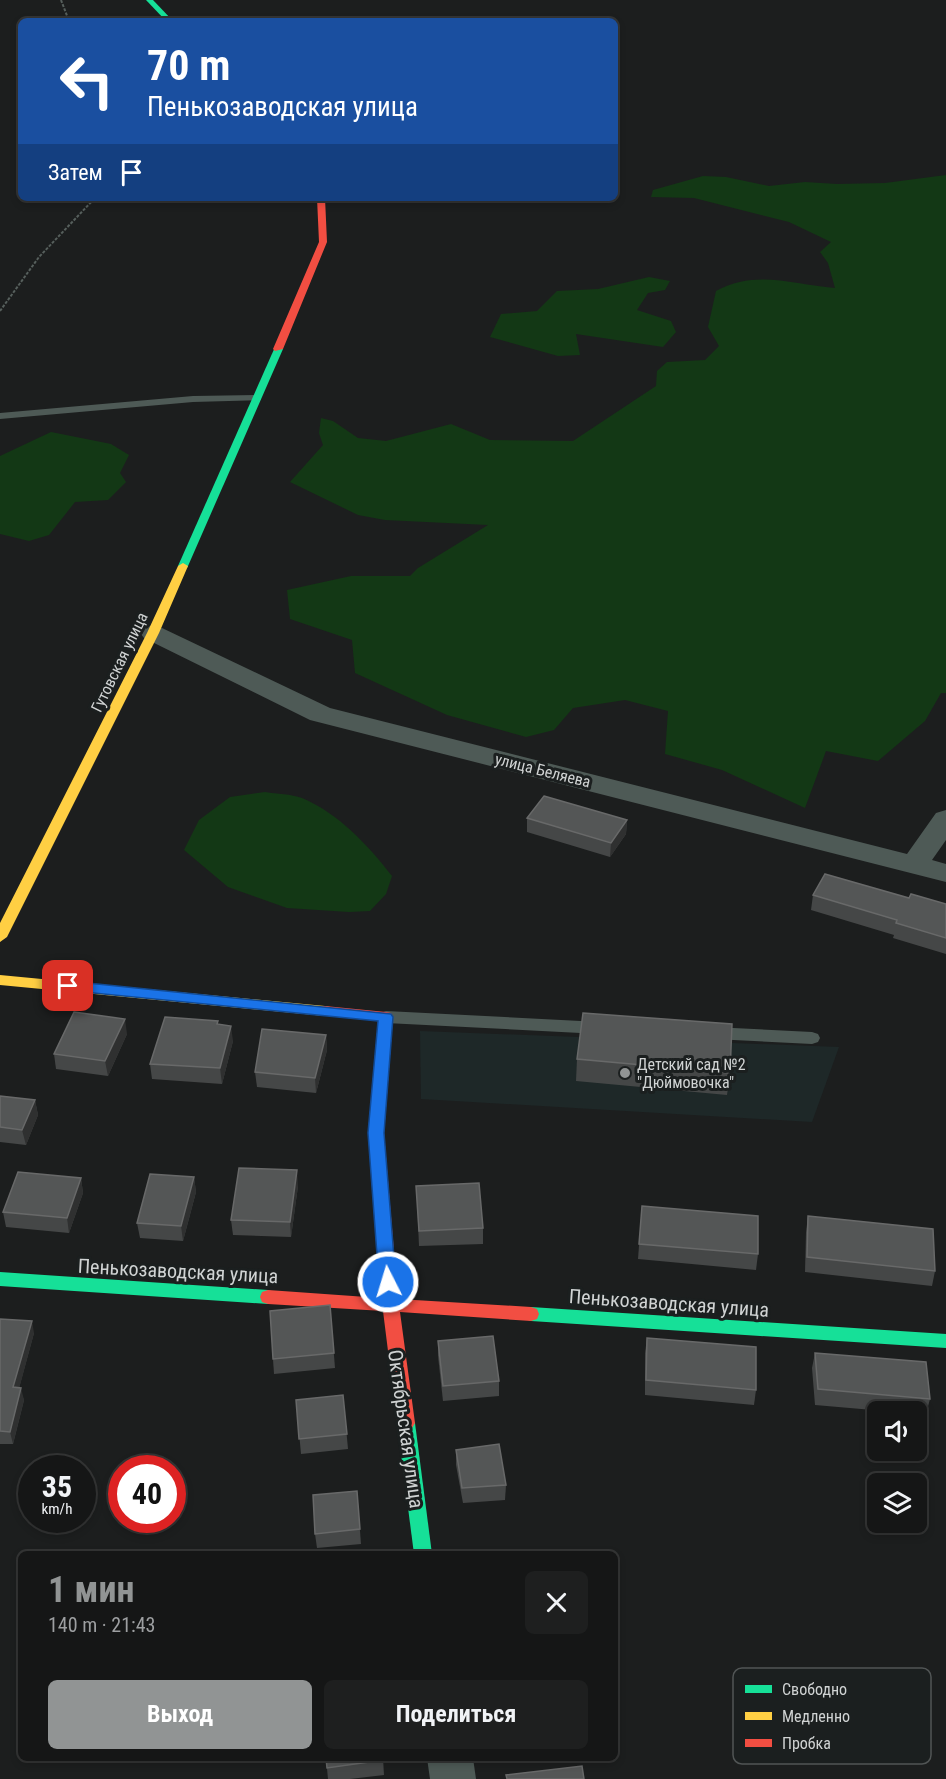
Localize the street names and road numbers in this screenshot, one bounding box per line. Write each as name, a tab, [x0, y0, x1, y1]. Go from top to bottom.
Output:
street label: Гутовская улица	[87, 609, 152, 715]
street label: улица Беляева	[493, 749, 593, 792]
street label: Пенькозаводская улица	[77, 1254, 279, 1288]
street label: Пенькозаводская улица	[568, 1284, 770, 1322]
street label: Октябрьская улица	[383, 1348, 429, 1510]

